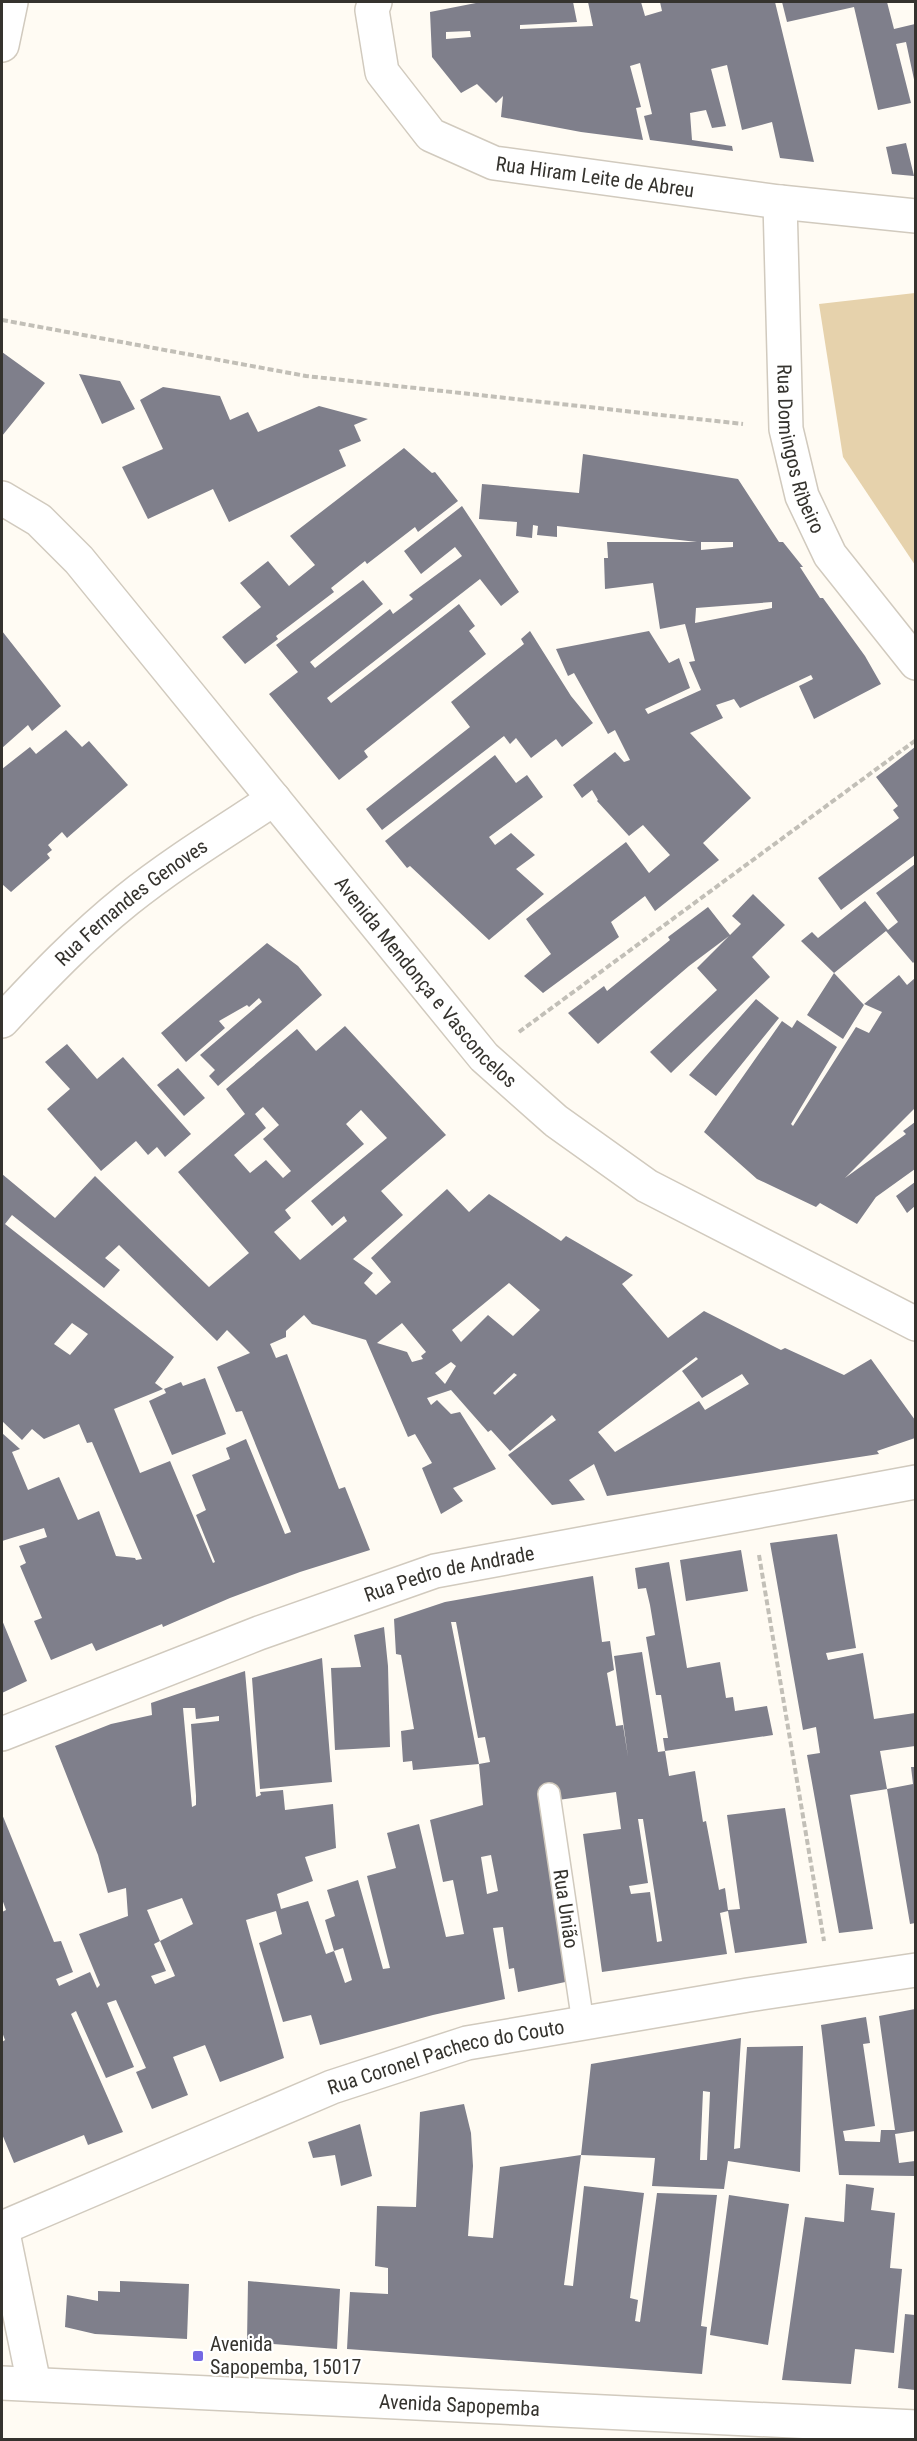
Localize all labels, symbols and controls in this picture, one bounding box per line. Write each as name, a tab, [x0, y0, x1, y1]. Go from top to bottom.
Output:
street label: Rua Hiram Leite de Abreu	[494, 151, 696, 202]
street label: Rua Domingos Ribeiro	[772, 364, 830, 537]
street label: Rua Fernandes Genoves	[50, 834, 212, 971]
street label: Avenida Mendonça e Vasconcelos	[330, 872, 522, 1093]
street label: Rua Pedro de Andrade	[361, 1541, 536, 1607]
street label: Rua União	[548, 1868, 584, 1950]
street label: Rua Coronel Pacheco do Couto	[324, 2015, 566, 2100]
place label: Avenida Sapopemba, 15017	[210, 2332, 361, 2379]
marker: Avenida Sapopemba, 15017	[191, 2349, 205, 2363]
street label: Avenida Sapopemba	[379, 2389, 540, 2421]

